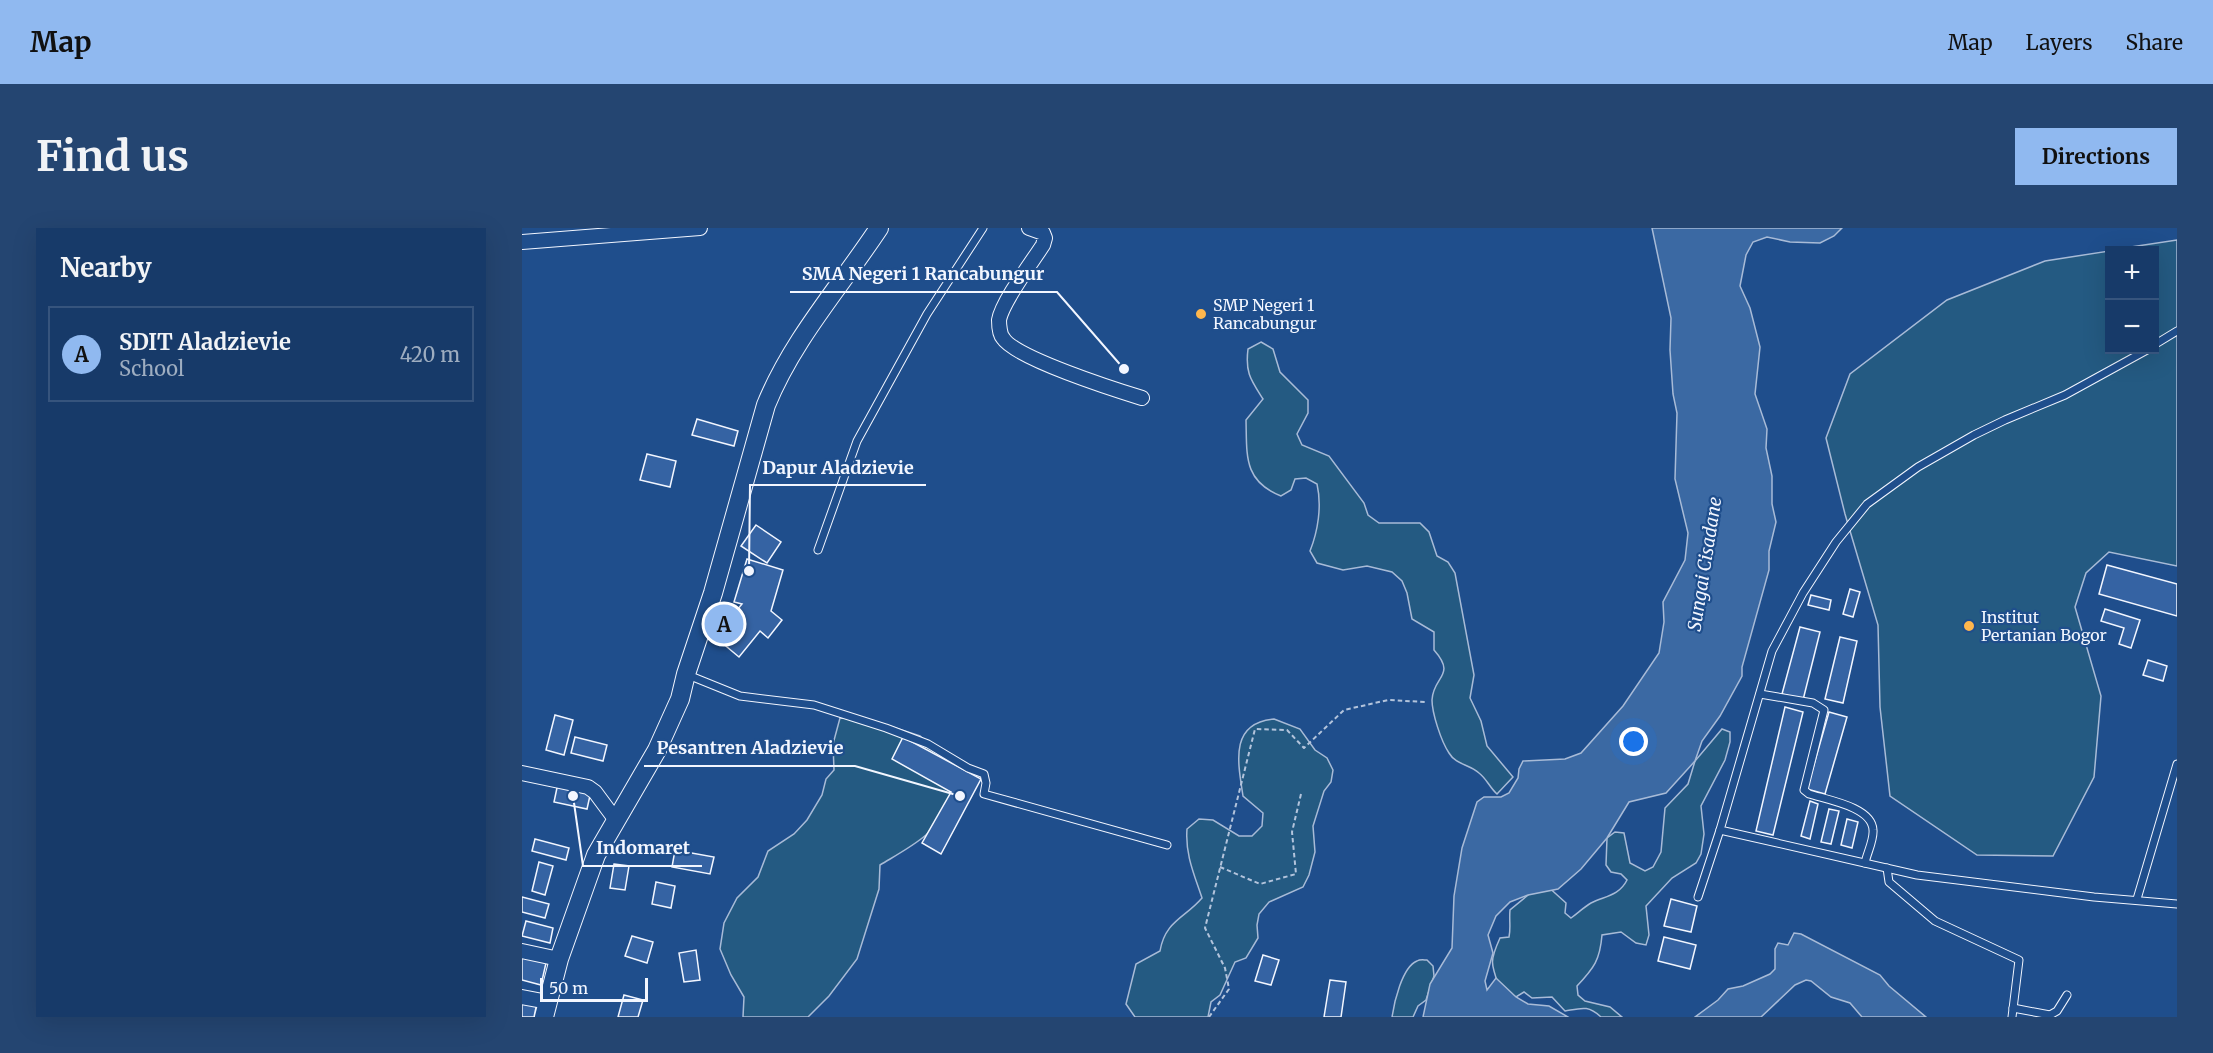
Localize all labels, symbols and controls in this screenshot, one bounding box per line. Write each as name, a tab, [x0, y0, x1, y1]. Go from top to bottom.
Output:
text: Map	[30, 24, 92, 60]
text: Map	[1948, 29, 1993, 56]
text: Layers	[2026, 29, 2093, 56]
text: Share	[2126, 29, 2183, 56]
button: Directions	[2015, 128, 2177, 185]
text: Find us	[36, 130, 189, 182]
map controls	[2105, 246, 2159, 354]
button: +	[2105, 246, 2159, 300]
text: Nearby	[60, 251, 152, 284]
callout: SMA Negeri 1 Rancabungur	[790, 256, 1057, 292]
text: SMA Negeri 1 Rancabungur	[802, 262, 1044, 285]
place label: SMP Negeri 1 Rancabungur	[1213, 295, 1317, 333]
button: −	[2105, 300, 2159, 354]
marker: SMP Negeri 1 Rancabungur	[1194, 307, 1208, 321]
text: SDIT Aladzievie	[119, 328, 291, 356]
text: A	[74, 342, 89, 367]
text: 420 m	[400, 342, 460, 367]
text: School	[119, 356, 184, 381]
callout: Dapur Aladzievie	[750, 449, 926, 485]
text: Dapur Aladzievie	[762, 456, 914, 479]
water label: Sungai Cisadane	[1683, 495, 1726, 633]
pin: A	[704, 602, 744, 646]
place label: Institut Pertanian Bogor	[1981, 607, 2107, 645]
marker: Institut Pertanian Bogor	[1962, 619, 1976, 633]
your location	[1619, 727, 1648, 756]
callout: Pesantren Aladzievie	[644, 730, 855, 766]
text: Pesantren Aladzievie	[657, 736, 844, 759]
callout: Indomaret	[583, 830, 702, 866]
text: Indomaret	[596, 836, 691, 859]
scale bar	[540, 975, 648, 1002]
text: 50 m	[549, 978, 588, 998]

